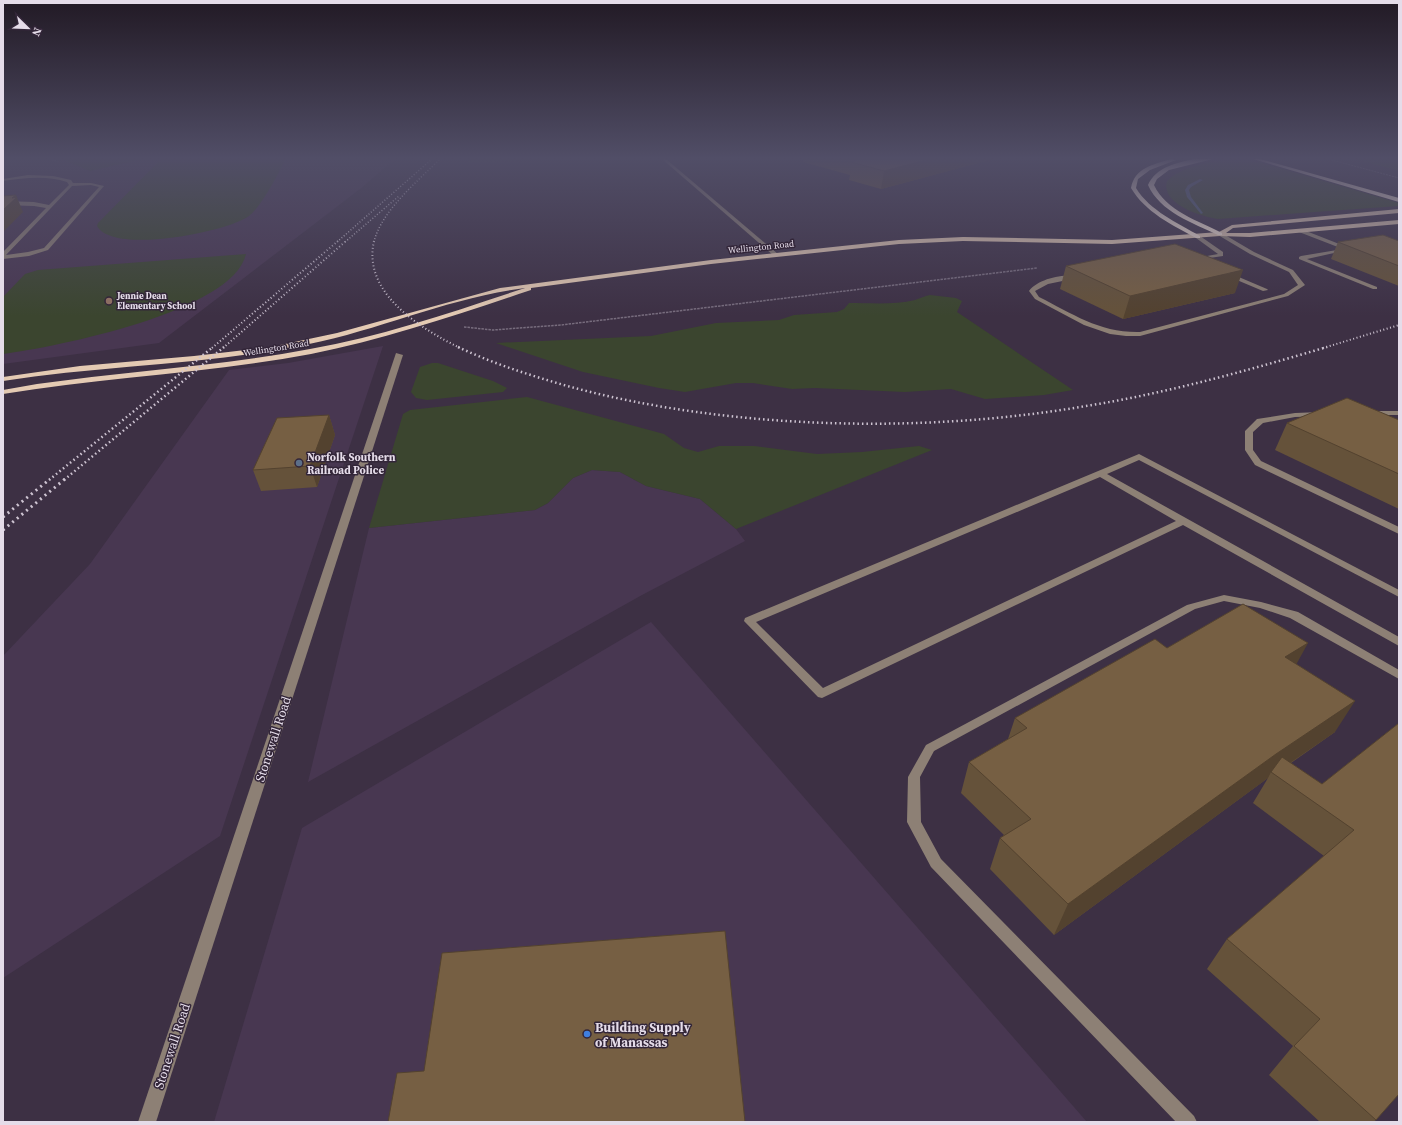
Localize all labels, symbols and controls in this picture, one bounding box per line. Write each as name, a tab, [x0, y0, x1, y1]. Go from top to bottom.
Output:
north arrow	[8, 8, 48, 48]
text: N	[28, 25, 45, 38]
street label: Wellington Road	[727, 238, 795, 256]
place label: Jennie Dean Elementary School	[116, 290, 195, 312]
marker: Jennie Dean Elementary School	[104, 296, 114, 306]
street label: Wellington Road	[242, 337, 310, 359]
place label: Norfolk Southern Railroad Police	[307, 450, 396, 478]
marker: Norfolk Southern Railroad Police	[294, 458, 304, 468]
street label: Stonewall Road	[251, 694, 295, 784]
street label: Stonewall Road	[150, 1001, 194, 1091]
place label: Building Supply of Manassas	[595, 1019, 691, 1051]
marker: Building Supply of Manassas	[582, 1029, 592, 1039]

